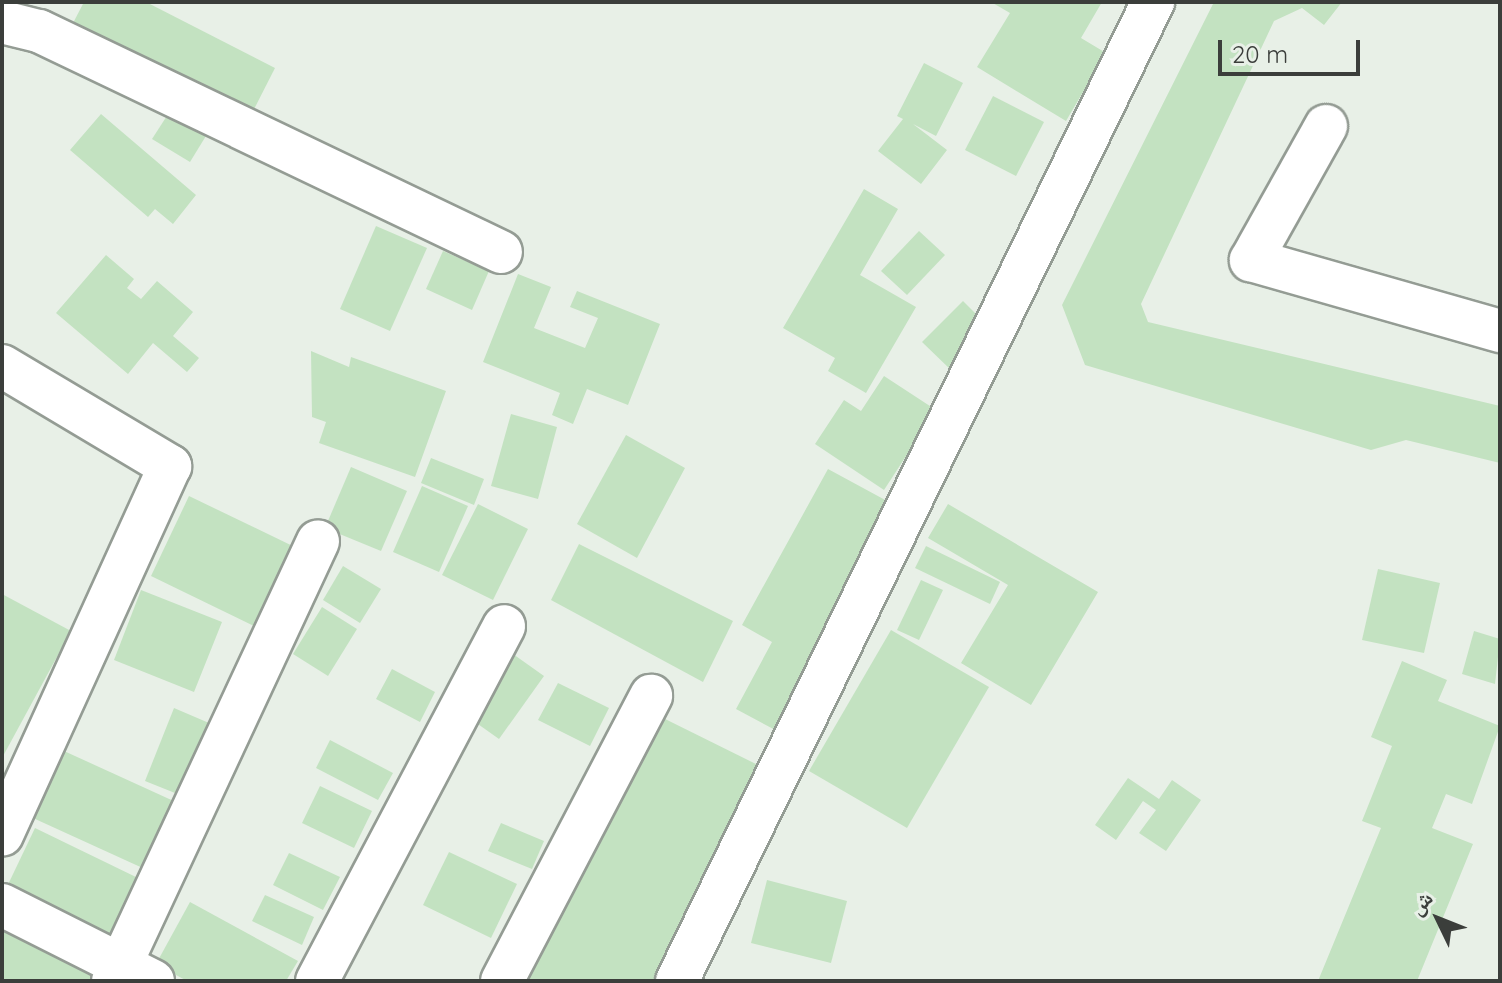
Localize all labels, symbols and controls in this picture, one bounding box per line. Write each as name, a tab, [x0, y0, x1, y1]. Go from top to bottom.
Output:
scale bar	[1222, 24, 1364, 74]
text: 20 m	[1232, 39, 1288, 69]
north arrow	[1398, 879, 1478, 959]
text: ش	[1402, 885, 1439, 921]

